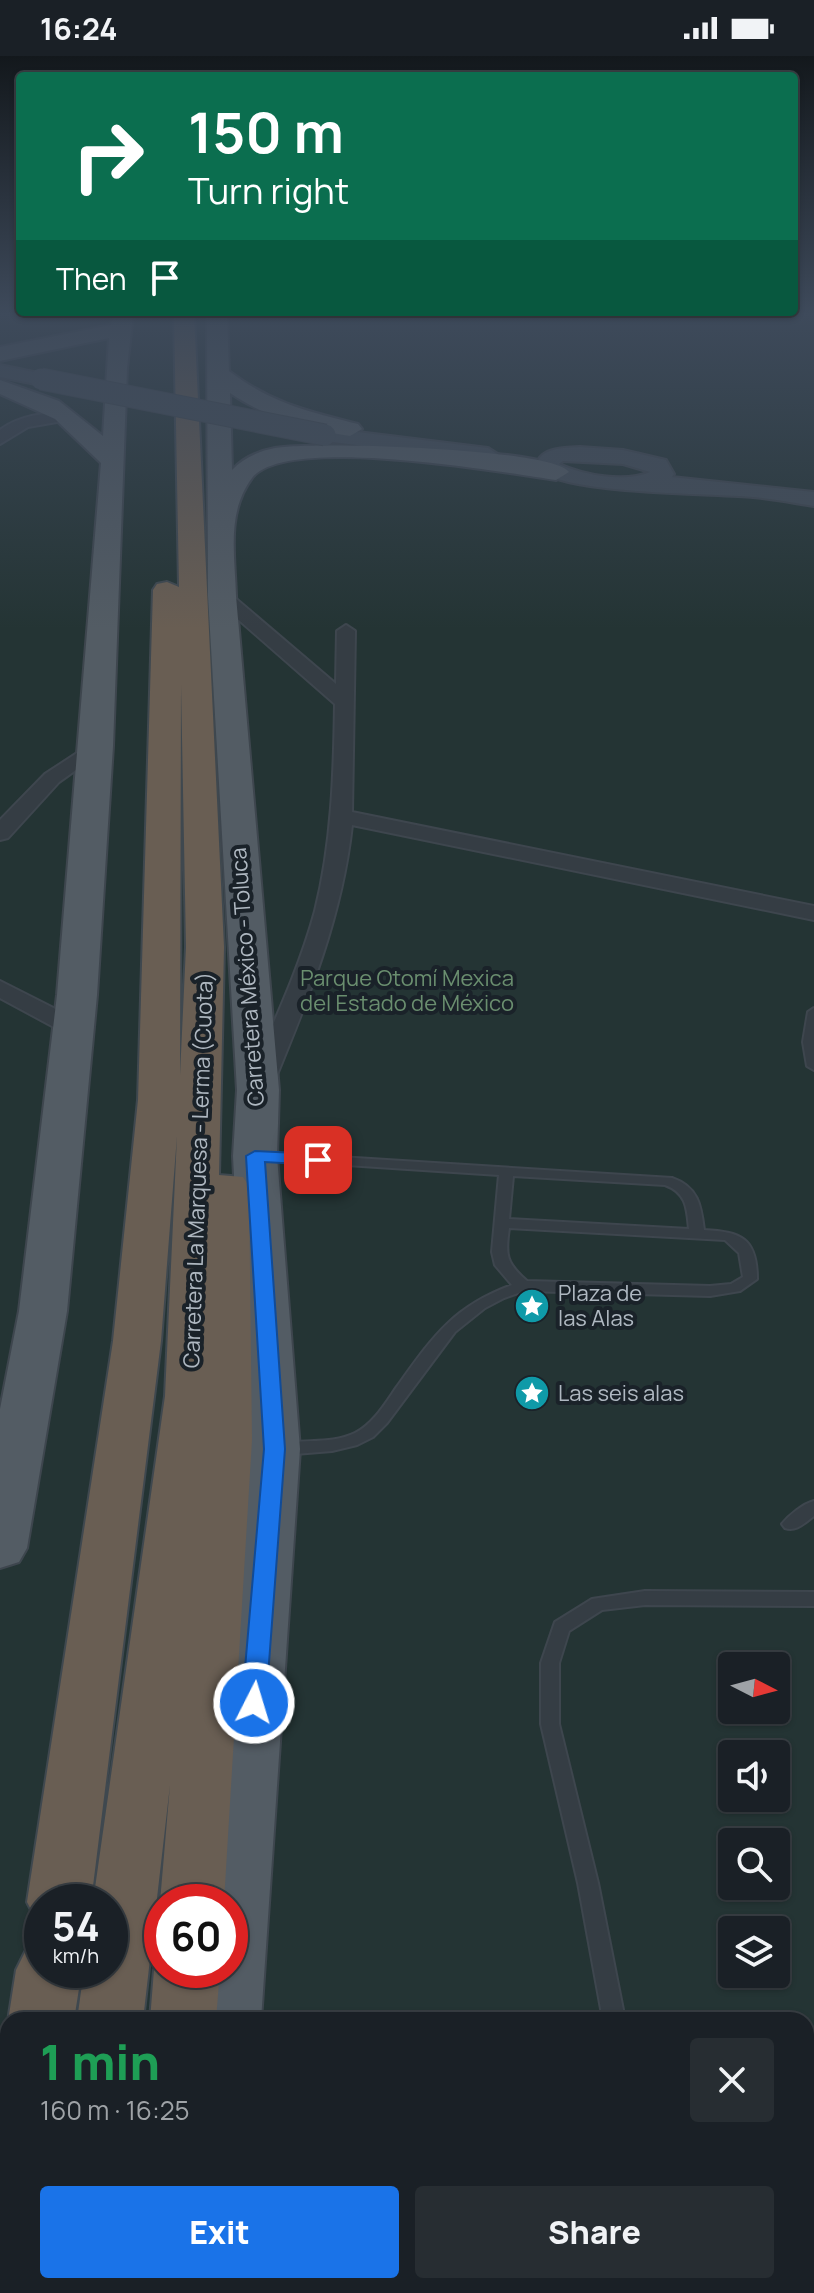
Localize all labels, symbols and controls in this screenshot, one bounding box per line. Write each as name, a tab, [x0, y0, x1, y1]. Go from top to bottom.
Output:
text: 16:24	[40, 8, 118, 49]
text: 150 m	[188, 93, 344, 170]
icon: right	[56, 104, 160, 208]
text: Turn right	[188, 166, 349, 215]
icon: arrive	[143, 256, 187, 300]
text: Then	[56, 258, 127, 299]
street label: Carretera México - Toluca	[223, 847, 271, 1107]
park label: Parque Otomí Mexica del Estado de México	[300, 963, 514, 1018]
street label: Carretera La Marquesa - Lerma (Cuota)	[176, 971, 220, 1369]
pin	[284, 1126, 352, 1194]
icon: arrive	[296, 1138, 340, 1182]
place label: Plaza de las Alas	[558, 1278, 642, 1333]
place icon: Plaza de las Alas	[513, 1287, 551, 1325]
place icon: Las seis alas	[513, 1374, 551, 1412]
place label: Las seis alas	[558, 1378, 684, 1408]
north arrow	[718, 1652, 790, 1724]
map controls	[718, 1652, 790, 1988]
position arrow	[212, 1661, 296, 1745]
button: sound	[718, 1740, 790, 1812]
button: search	[718, 1828, 790, 1900]
speed limit sign: 60	[144, 1884, 248, 1988]
text: 54	[52, 1898, 100, 1953]
button: layers	[718, 1916, 790, 1988]
text: km/h	[53, 1942, 99, 1969]
text: 1 min	[40, 2029, 160, 2094]
button: close	[690, 2038, 774, 2122]
text: 160 m · 16:25	[40, 2092, 190, 2128]
button: Exit	[40, 2186, 399, 2278]
button: Share	[415, 2186, 774, 2278]

